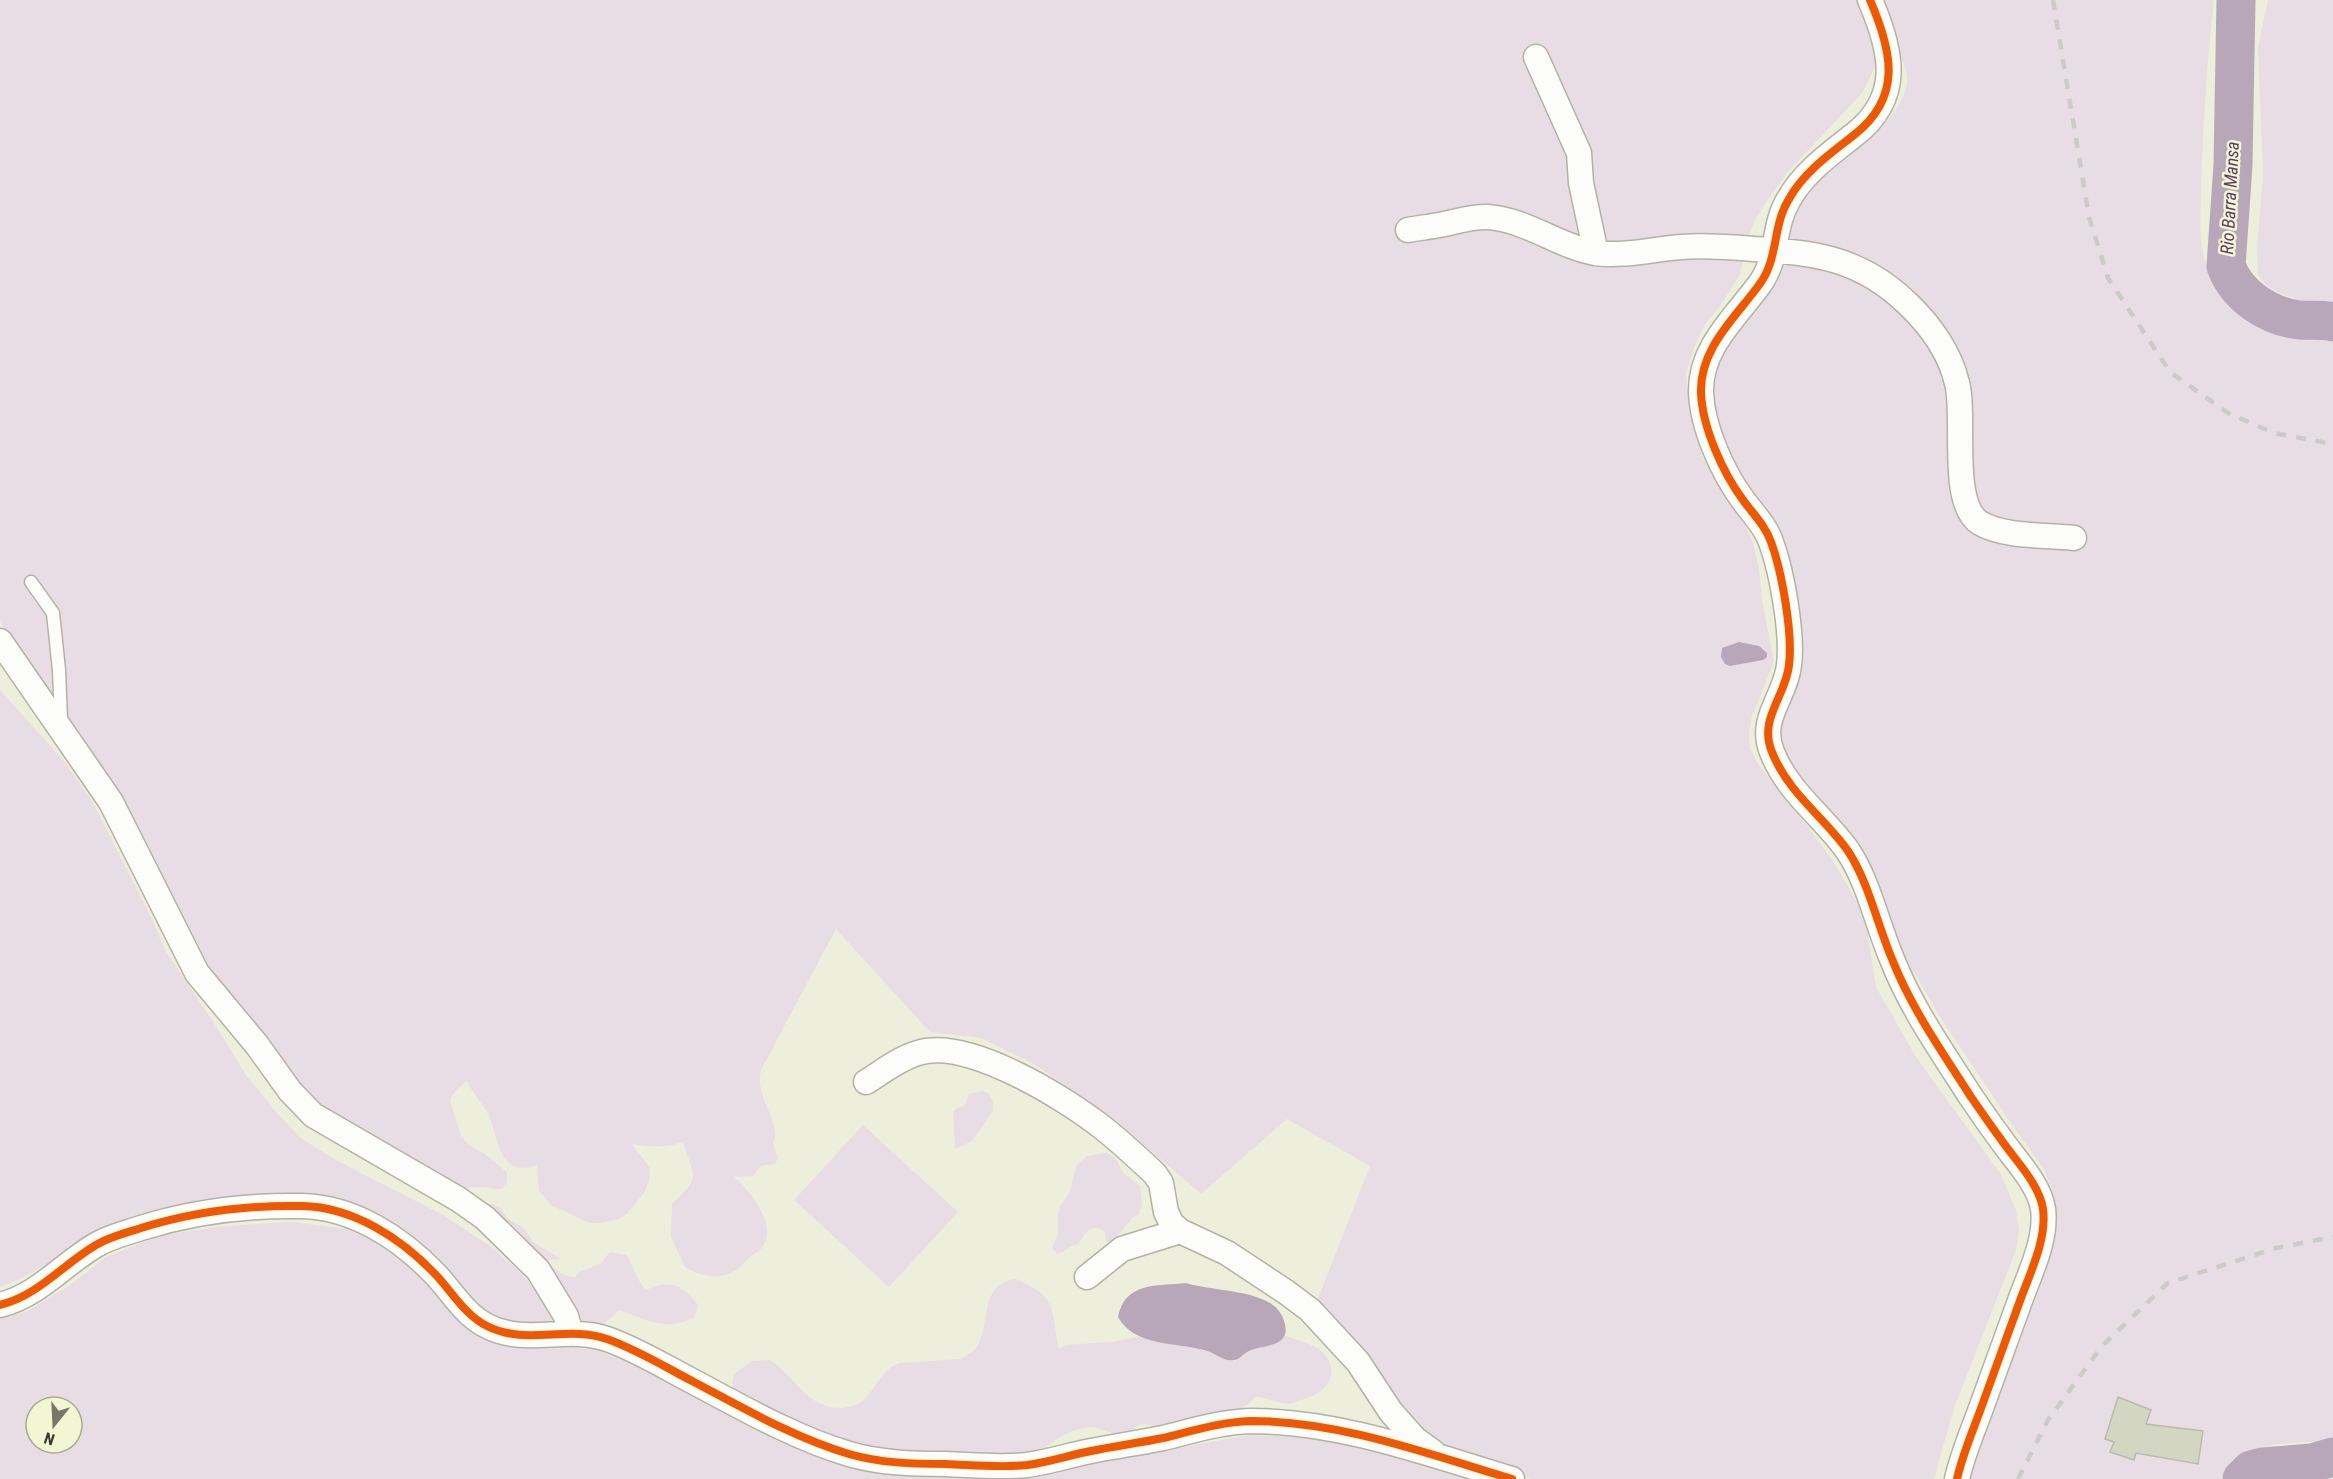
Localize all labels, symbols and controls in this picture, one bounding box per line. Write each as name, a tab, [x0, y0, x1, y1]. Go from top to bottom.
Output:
water label: Rio Barra Mansa	[2216, 141, 2243, 255]
north arrow	[24, 1395, 84, 1455]
text: N	[42, 1428, 57, 1449]

